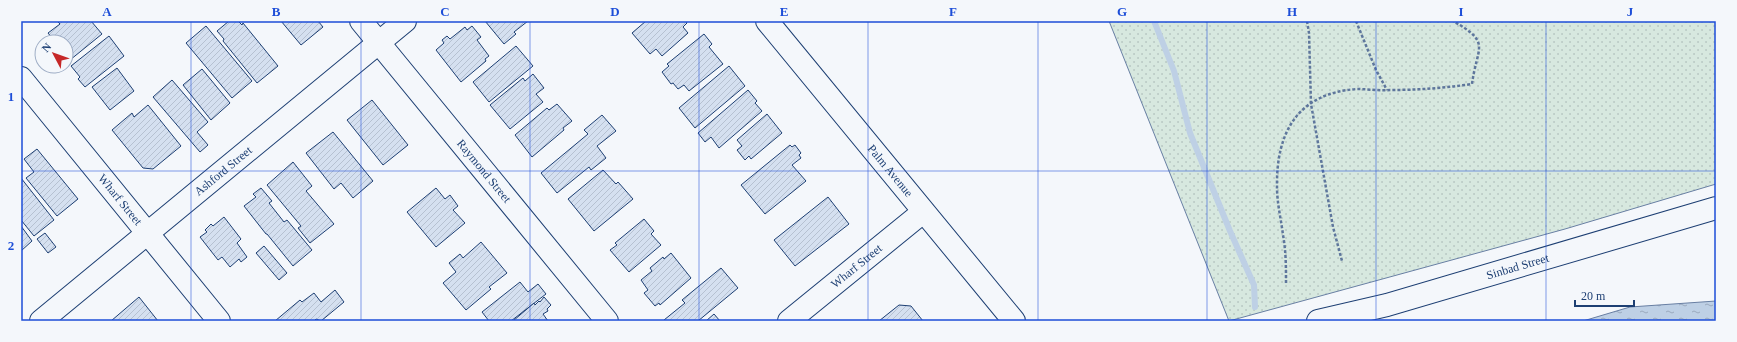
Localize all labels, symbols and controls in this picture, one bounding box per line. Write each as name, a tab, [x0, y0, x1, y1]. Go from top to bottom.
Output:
text: A	[102, 4, 112, 19]
text: B	[272, 4, 281, 19]
text: C	[440, 4, 450, 19]
text: D	[610, 4, 620, 19]
text: E	[780, 4, 788, 19]
text: F	[949, 4, 957, 19]
text: G	[1117, 4, 1127, 19]
text: H	[1287, 4, 1297, 19]
text: I	[1458, 4, 1464, 19]
text: J	[1627, 4, 1634, 19]
north arrow	[34, 34, 74, 74]
text: N	[39, 40, 54, 54]
text: 1	[8, 89, 14, 104]
street label: Raymond Street	[454, 137, 514, 206]
street label: Palm Avenue	[865, 142, 916, 200]
street label: Ashford Street	[192, 143, 255, 199]
street label: Wharf Street	[95, 171, 145, 229]
text: 2	[8, 238, 14, 253]
street label: Wharf Street	[828, 241, 885, 291]
street label: Sinbad Street	[1485, 250, 1551, 282]
scale bar	[1575, 282, 1634, 308]
text: 20 m	[1581, 289, 1606, 303]

